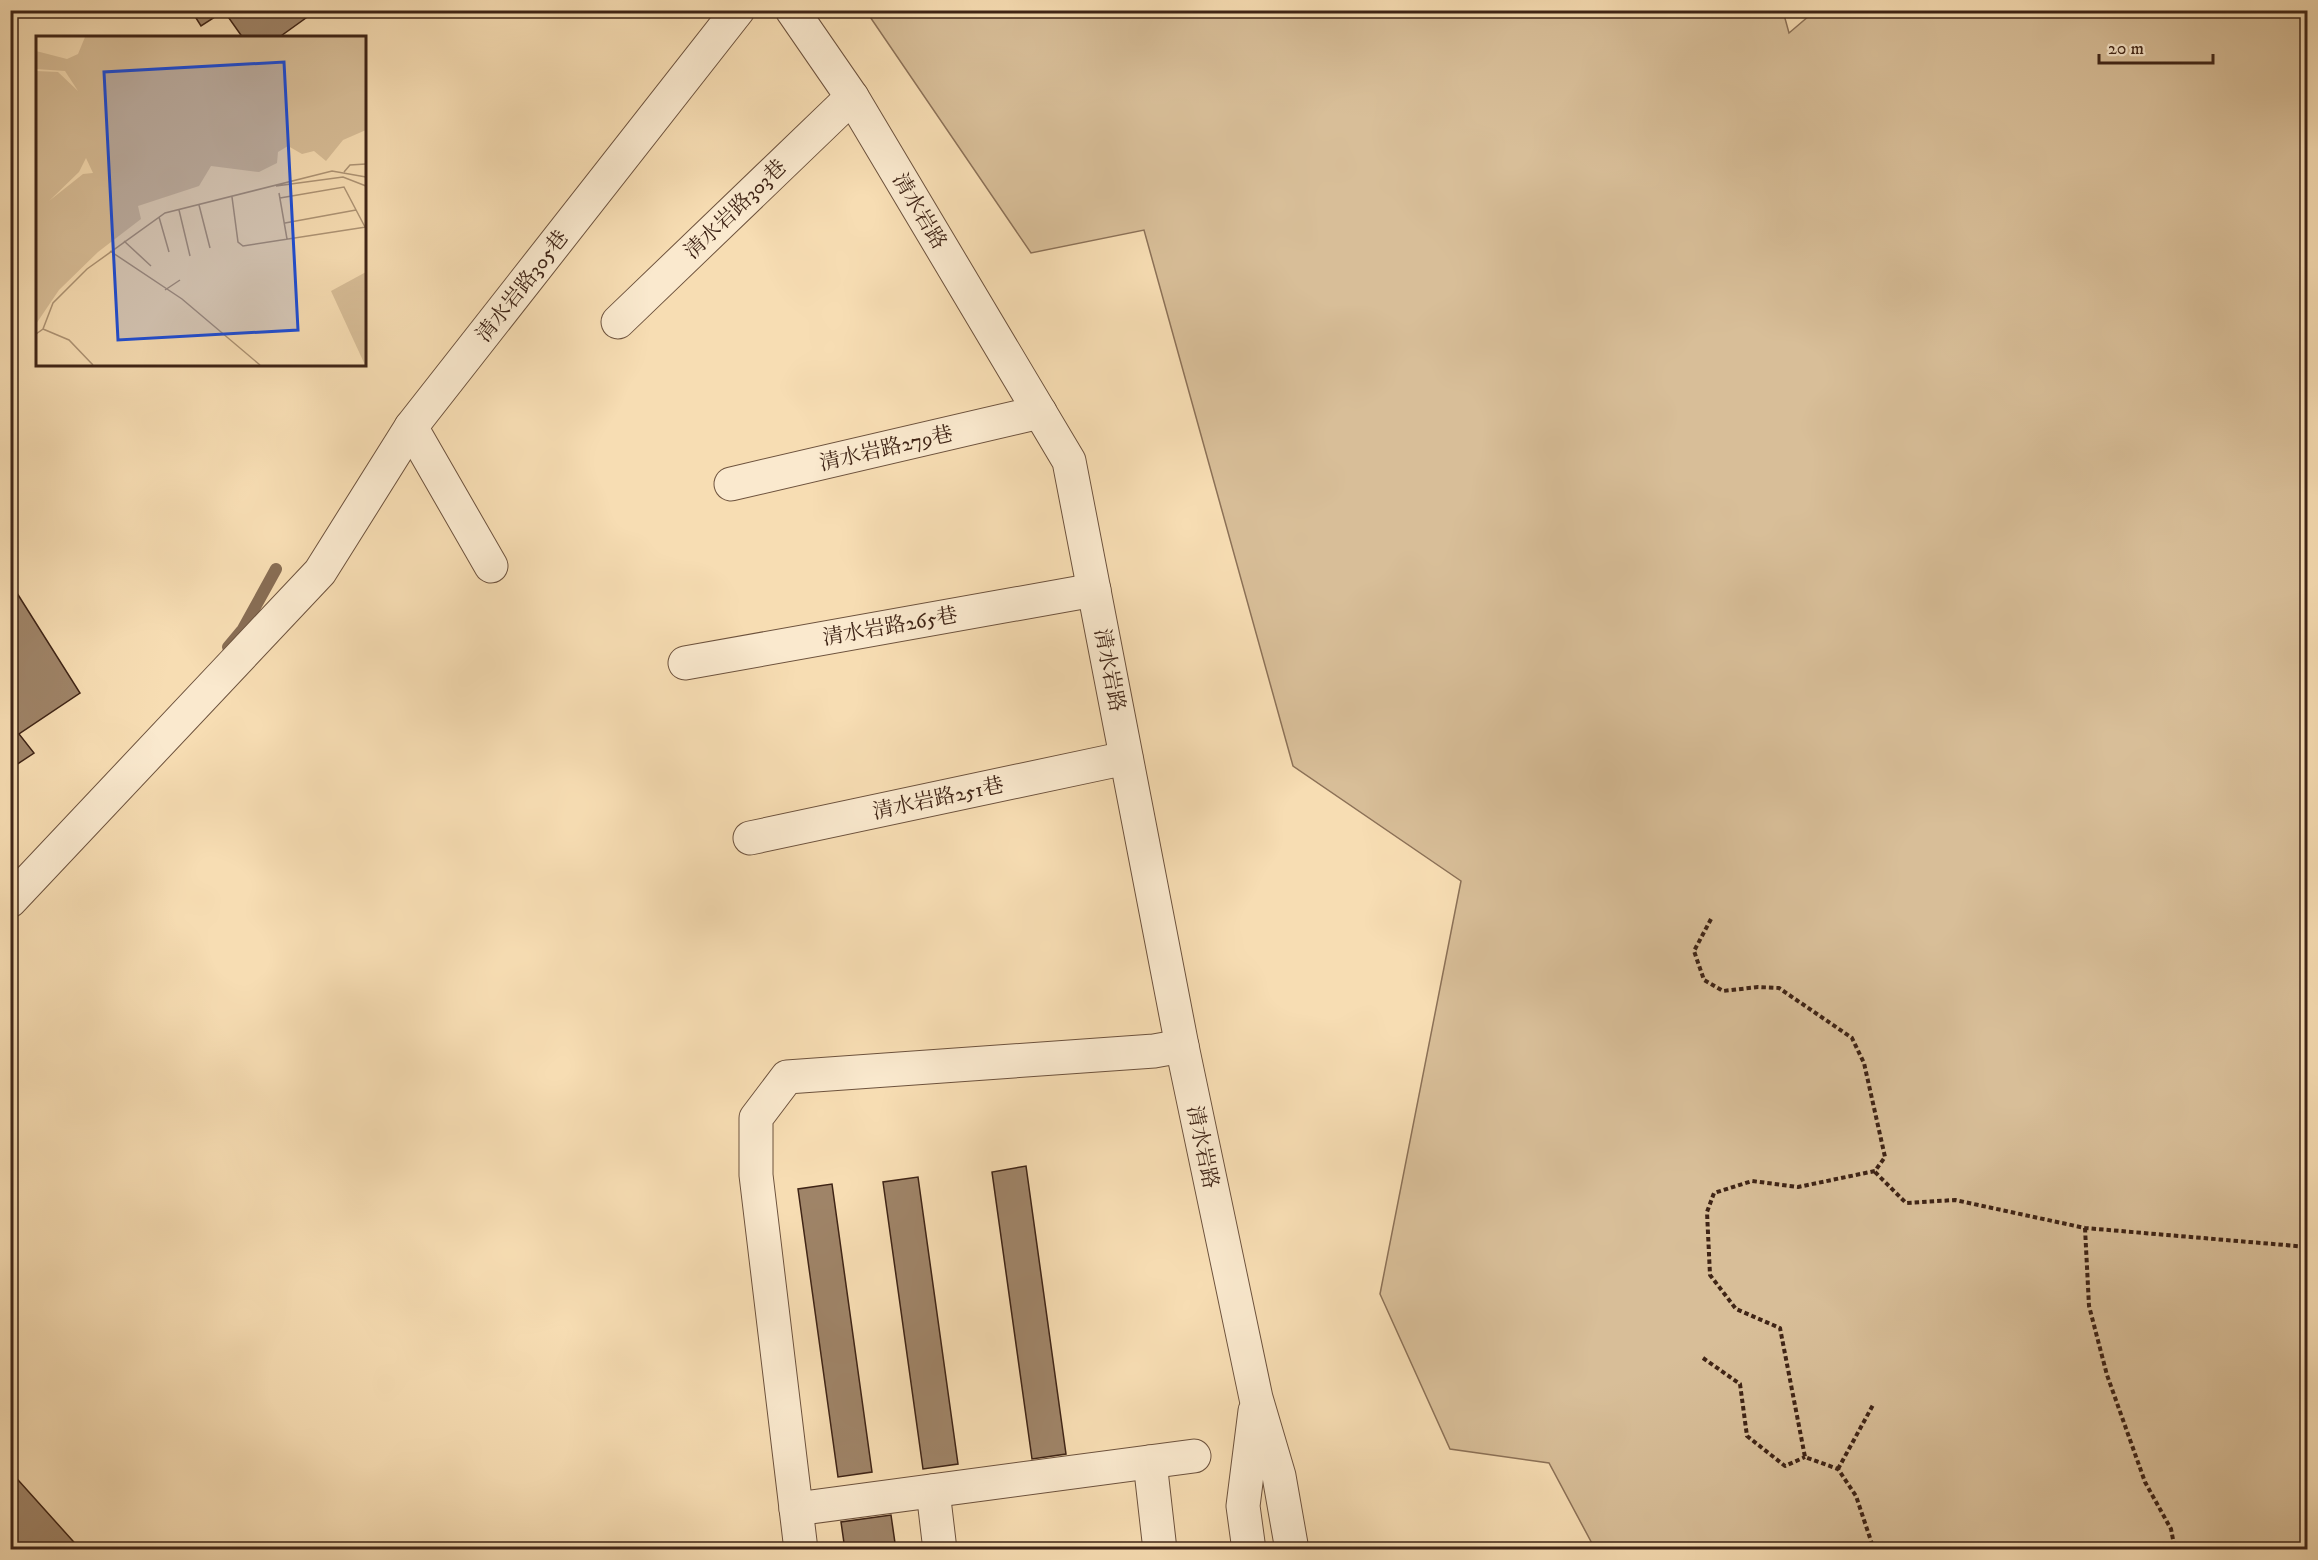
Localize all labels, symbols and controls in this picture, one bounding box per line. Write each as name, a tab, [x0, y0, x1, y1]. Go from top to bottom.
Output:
scale bar	[2099, 27, 2213, 65]
inset map	[36, 36, 366, 366]
text: 20 m	[2108, 38, 2144, 60]
street label: 清水岩路303巷	[679, 155, 792, 265]
street label: 清水岩路	[886, 169, 952, 254]
street label: 清水岩路305巷	[471, 226, 574, 348]
street label: 清水岩路279巷	[817, 421, 956, 477]
street label: 清水岩路265巷	[821, 602, 960, 652]
street label: 清水岩路	[1088, 626, 1130, 714]
street label: 清水岩路251巷	[870, 772, 1006, 826]
street label: 清水岩路	[1181, 1103, 1223, 1191]

